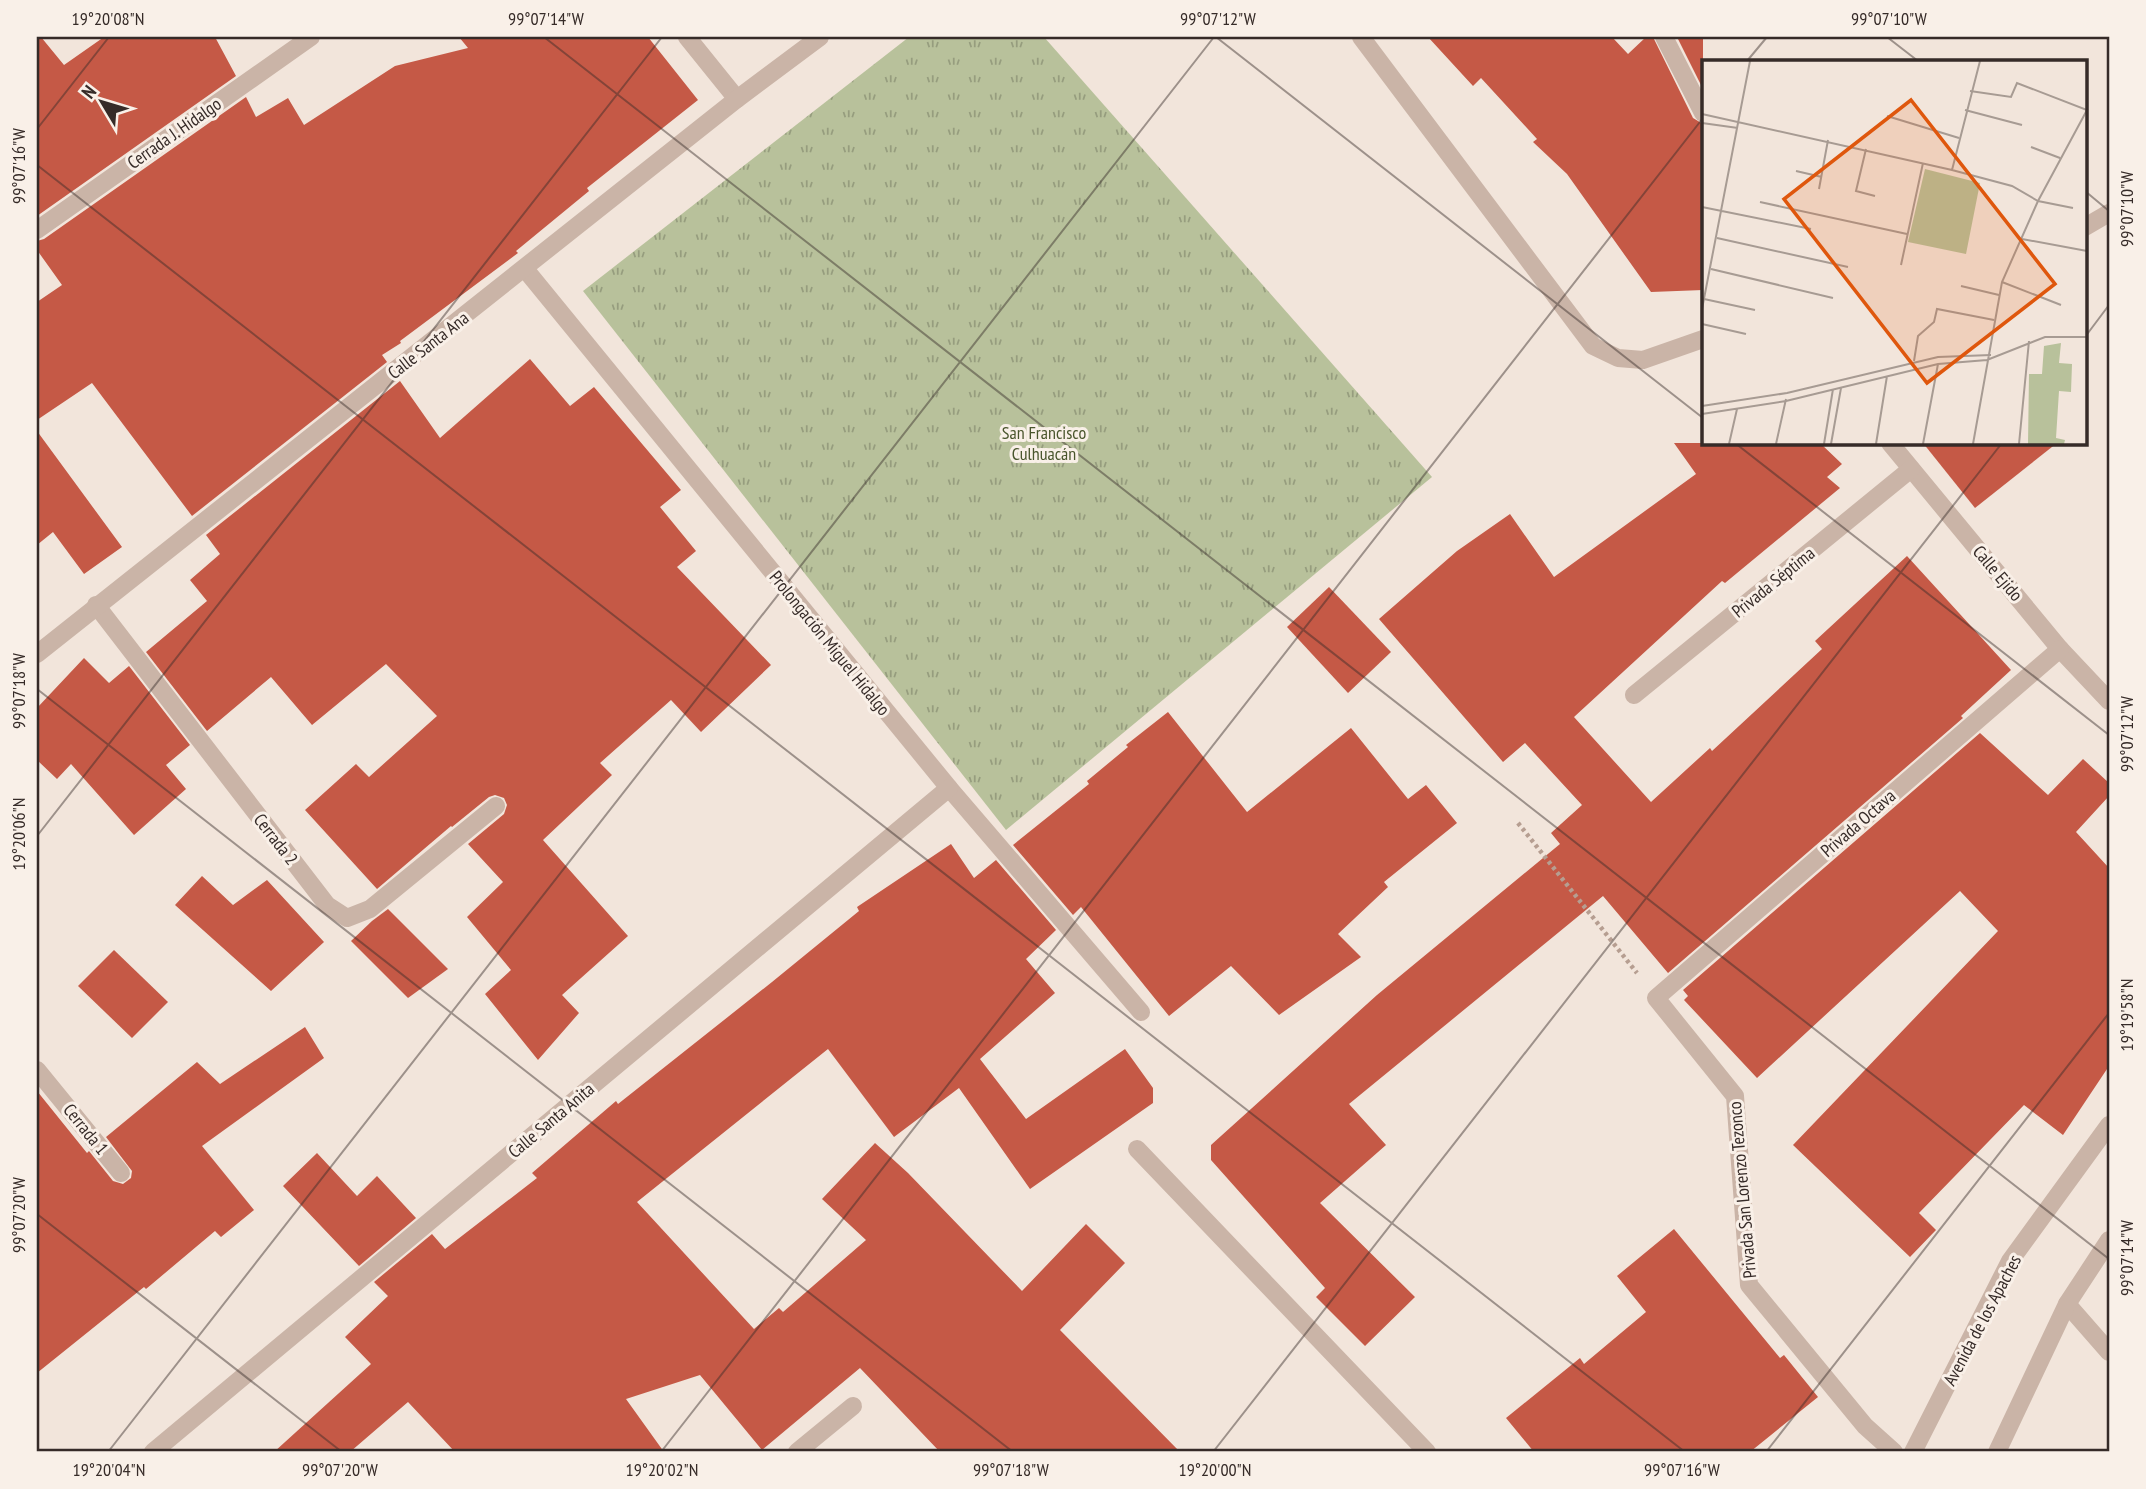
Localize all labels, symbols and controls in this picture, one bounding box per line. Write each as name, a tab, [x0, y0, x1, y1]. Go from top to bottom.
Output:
text: 19°20'08"N	[72, 7, 144, 30]
text: 99°07'14"W	[508, 7, 584, 30]
text: 99°07'12"W	[1180, 7, 1256, 30]
text: 99°07'10"W	[1851, 7, 1927, 30]
inset map	[1702, 60, 2086, 444]
north arrow	[66, 66, 136, 136]
text: N	[76, 80, 101, 103]
street label: Cerrada J. Hidalgo	[123, 92, 226, 174]
text: 99°07'16"W	[7, 128, 30, 204]
text: 99°07'10"W	[2115, 171, 2138, 247]
street label: Calle Santa Ana	[383, 306, 473, 384]
park label: San Francisco Culhuacán	[1002, 421, 1086, 465]
street label: Calle Ejido	[1968, 540, 2028, 606]
street label: Privada Séptima	[1727, 542, 1819, 622]
street label: Prolongación Miguel Hidalgo	[765, 566, 896, 720]
text: 99°07'18"W	[7, 653, 30, 729]
text: 99°07'12"W	[2115, 696, 2138, 772]
street label: Privada Octava	[1816, 784, 1900, 862]
text: 19°20'06"N	[7, 798, 30, 870]
street label: Cerrada 2	[249, 809, 303, 869]
text: 19°19'58"N	[2115, 979, 2138, 1051]
street label: Calle Santa Anita	[503, 1077, 599, 1163]
street label: Cerrada 1	[58, 1099, 114, 1159]
street label: Privada San Lorenzo Tezonco	[1723, 1100, 1761, 1279]
text: 99°07'20"W	[7, 1177, 30, 1253]
text: 99°07'14"W	[2115, 1220, 2138, 1296]
street label: Avenida de los Apaches	[1938, 1251, 2026, 1389]
text: 19°20'04"N	[73, 1458, 145, 1481]
text: 99°07'20"W	[302, 1458, 378, 1481]
text: 19°20'02"N	[626, 1458, 698, 1481]
text: 99°07'18"W	[973, 1458, 1049, 1481]
text: 19°20'00"N	[1179, 1458, 1251, 1481]
text: 99°07'16"W	[1644, 1458, 1720, 1481]

